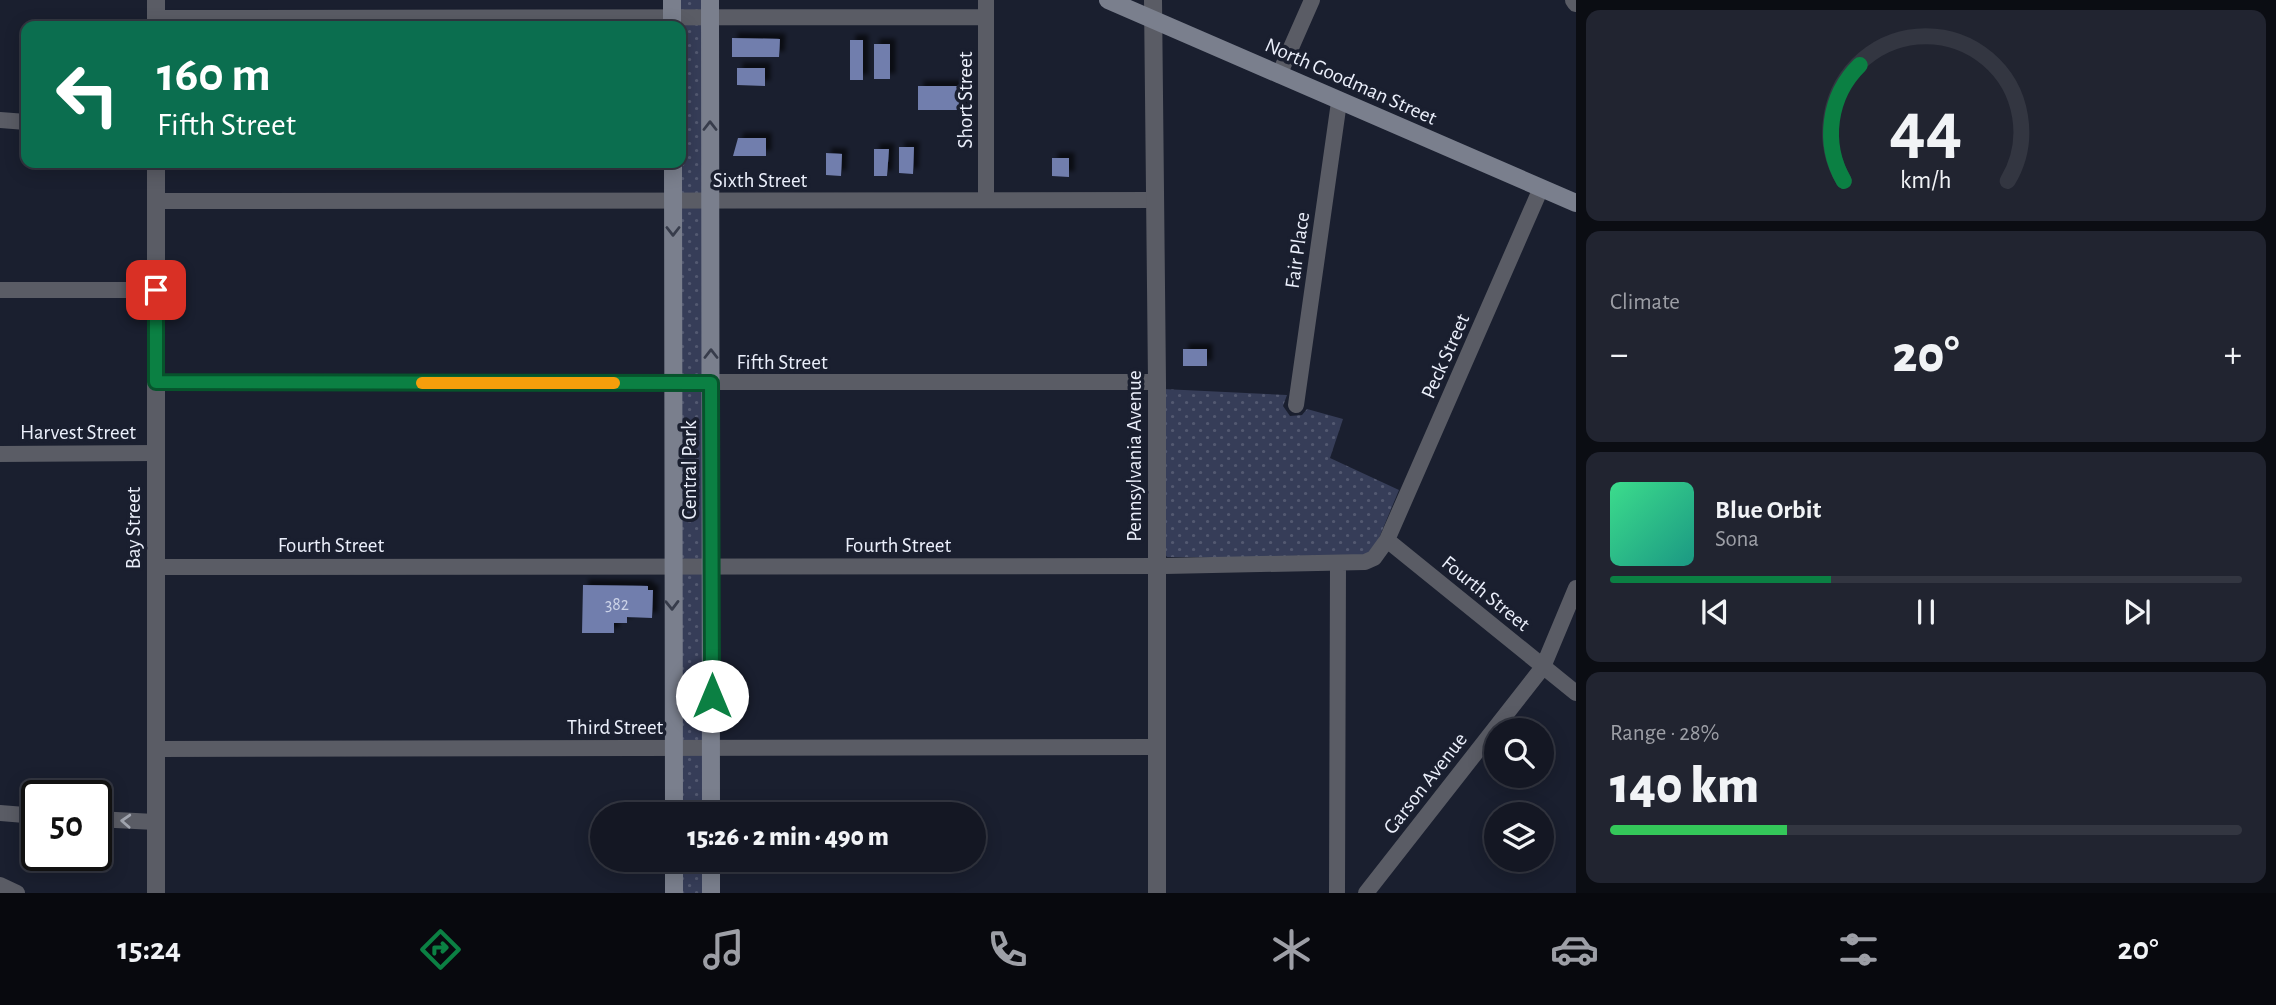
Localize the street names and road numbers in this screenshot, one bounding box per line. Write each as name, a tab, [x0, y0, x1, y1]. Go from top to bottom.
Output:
street label: North Goodman Street	[1262, 34, 1440, 129]
street label: Short Street	[955, 51, 976, 149]
street label: Sixth Street	[713, 170, 808, 191]
street label: Fair Place	[1282, 210, 1313, 290]
street label: Peck Street	[1418, 310, 1474, 402]
street label: Fifth Street	[736, 352, 828, 373]
street label: Pennsylvania Avenue	[1124, 370, 1145, 542]
street label: Central Park	[679, 420, 700, 519]
street label: Harvest Street	[20, 422, 136, 443]
street label: Bay Street	[123, 486, 144, 569]
street label: Fourth Street	[278, 535, 385, 556]
street label: Fourth Street	[845, 535, 952, 556]
street label: Fourth Street	[1438, 552, 1534, 635]
street label: Third Street	[567, 717, 664, 738]
street label: Garson Avenue	[1380, 729, 1471, 838]

